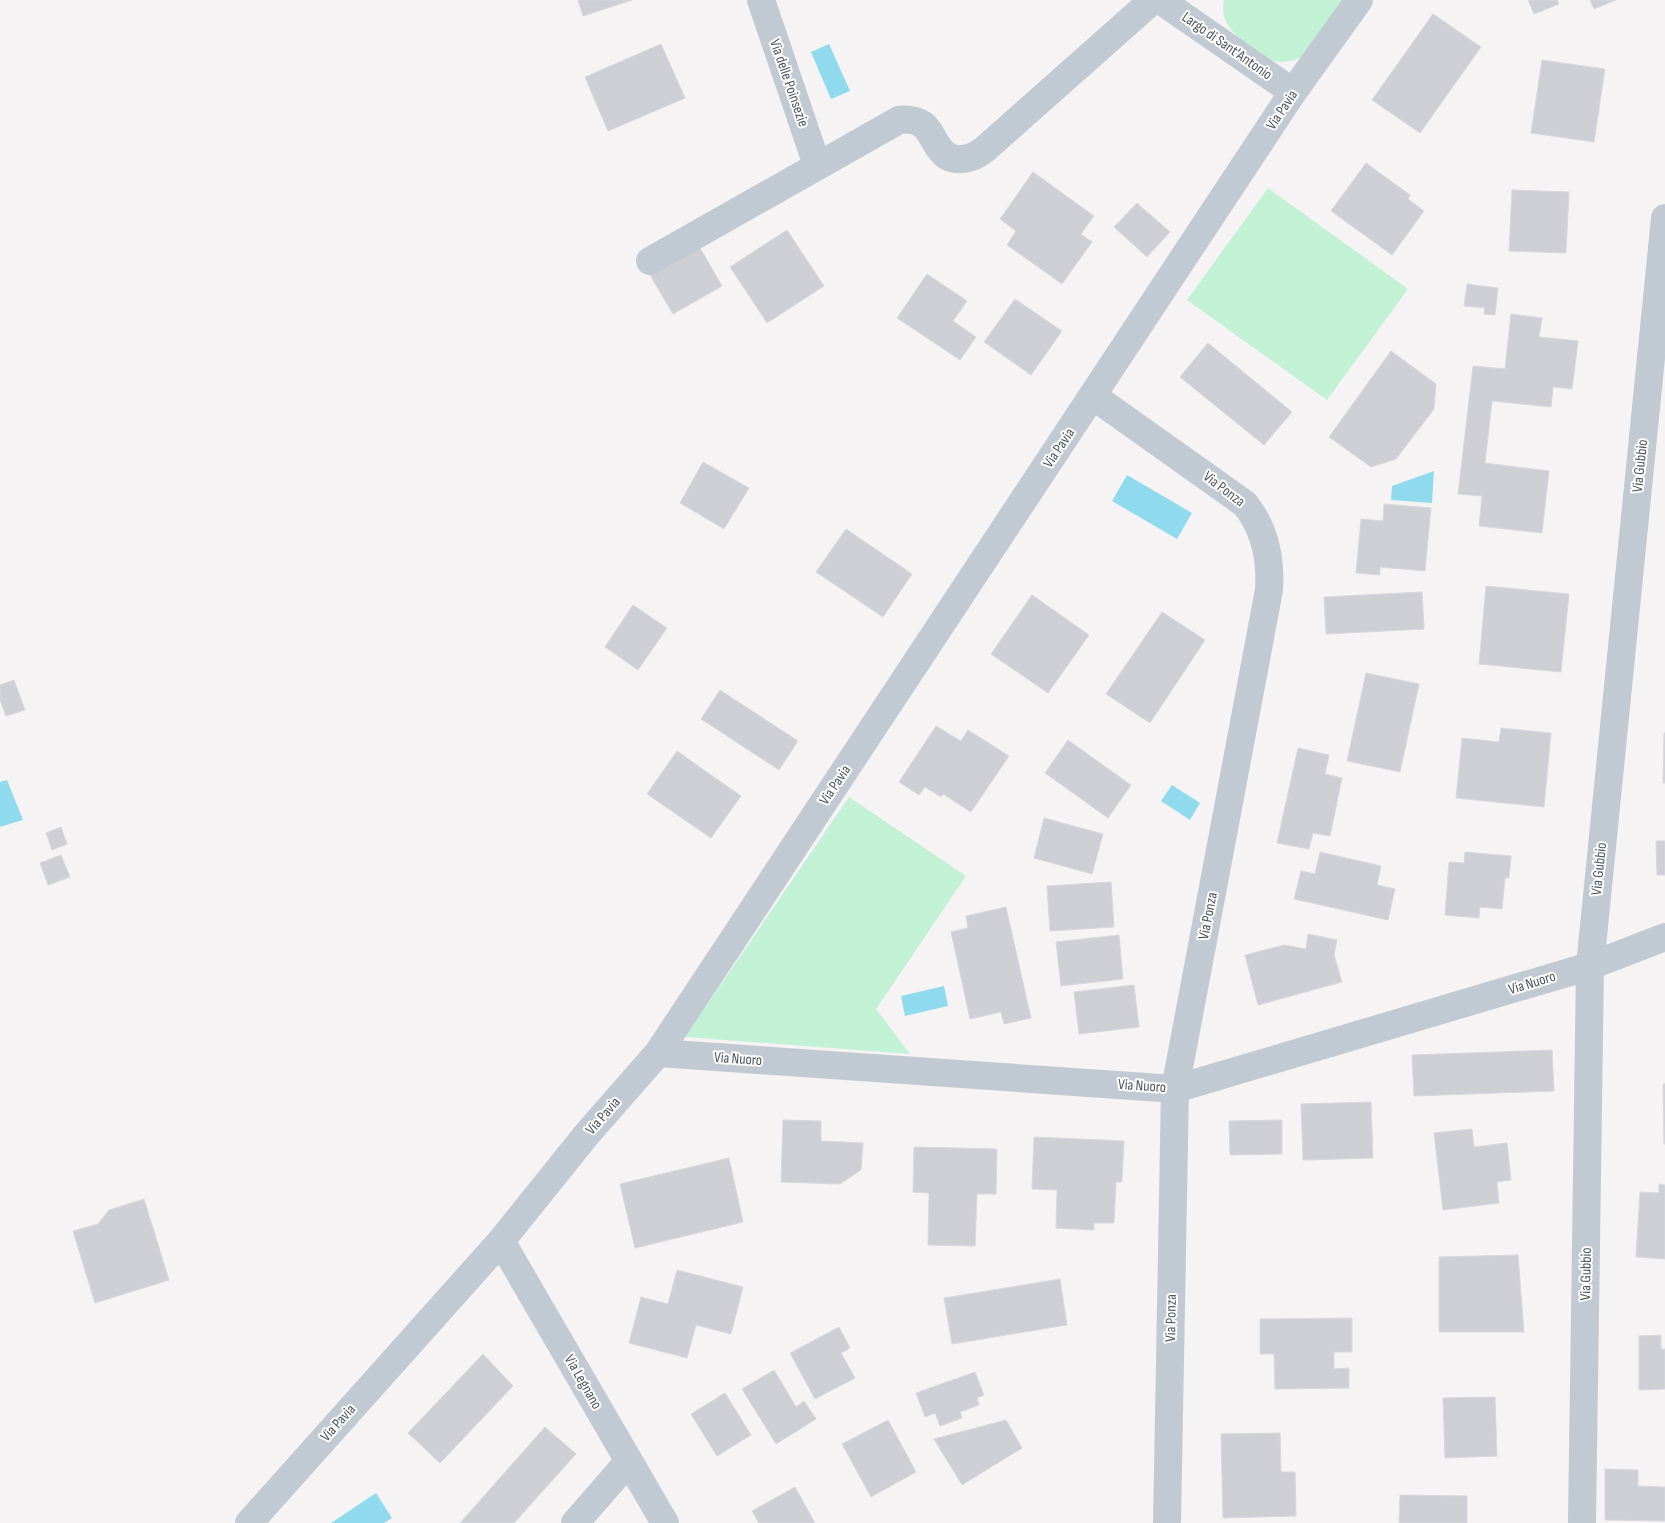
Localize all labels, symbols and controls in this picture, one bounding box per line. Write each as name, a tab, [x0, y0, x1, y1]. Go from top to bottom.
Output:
street label: Largo di Sant'Antonio	[1178, 8, 1276, 84]
street label: Via delle Poinsezie	[765, 37, 813, 129]
street label: Via Pavia	[1262, 86, 1302, 134]
street label: Via Pavia	[1039, 424, 1079, 472]
street label: Via Gubbio	[1628, 439, 1652, 493]
street label: Via Ponza	[1199, 467, 1249, 511]
street label: Via Pavia	[815, 761, 855, 809]
street label: Via Gubbio	[1587, 842, 1611, 896]
street label: Via Ponza	[1194, 890, 1222, 941]
street label: Via Nuoro	[1506, 967, 1558, 999]
street label: Via Nuoro	[713, 1048, 763, 1070]
street label: Via Nuoro	[1117, 1075, 1167, 1097]
street label: Via Pavia	[581, 1093, 625, 1139]
street label: Via Gubbio	[1576, 1247, 1596, 1301]
street label: Via Ponza	[1161, 1294, 1181, 1342]
street label: Via Legnano	[560, 1351, 606, 1413]
street label: Via Pavia	[316, 1400, 360, 1446]

